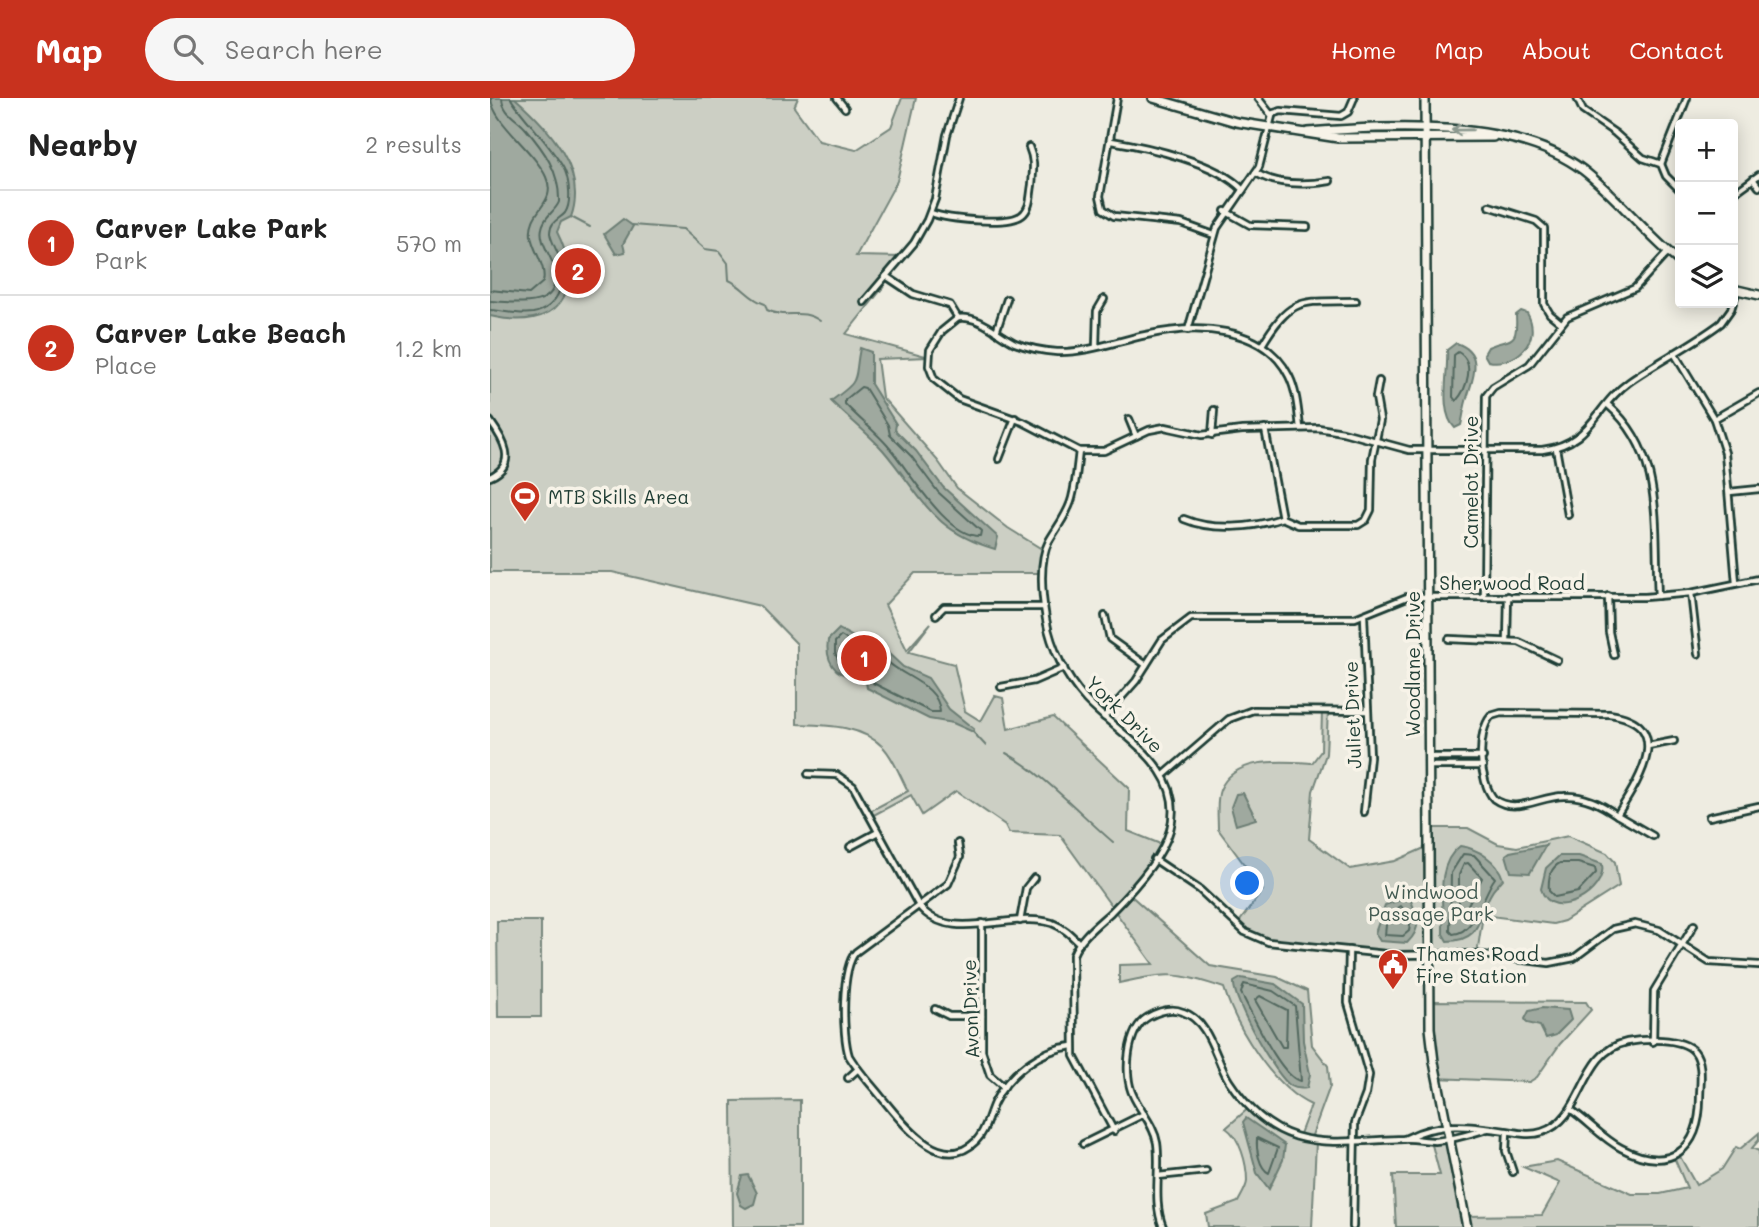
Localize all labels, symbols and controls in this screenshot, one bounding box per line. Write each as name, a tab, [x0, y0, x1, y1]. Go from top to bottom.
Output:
search box	[145, 18, 635, 81]
text: Map	[35, 28, 103, 71]
icon: search	[169, 30, 207, 68]
text: Search here	[225, 32, 383, 66]
text: Home	[1331, 34, 1396, 65]
text: Map	[1434, 34, 1483, 65]
text: About	[1521, 34, 1591, 65]
text: Contact	[1629, 34, 1724, 65]
map controls	[1675, 119, 1738, 308]
button: +	[1675, 119, 1738, 182]
text: Nearby	[28, 124, 138, 164]
one-way arrow	[1451, 124, 1474, 137]
text: 2 results	[365, 129, 462, 159]
button: −	[1675, 182, 1738, 245]
text: Carver Lake Park	[95, 211, 328, 245]
text: 1	[46, 228, 56, 258]
text: 570 m	[396, 228, 462, 258]
text: Park	[95, 245, 147, 275]
pin: 2	[555, 245, 601, 297]
button: layers	[1675, 245, 1738, 308]
text: Carver Lake Beach	[95, 316, 346, 350]
text: 2	[45, 333, 57, 363]
text: 1.2 km	[394, 333, 462, 363]
text: Place	[95, 350, 157, 380]
street label: Camelot Drive	[1458, 415, 1483, 549]
sports icon: MTB Skills Area	[508, 479, 542, 523]
place label: MTB Skills Area	[548, 484, 689, 509]
street label: Sherwood Road	[1439, 570, 1585, 595]
street label: Woodlane Drive	[1400, 591, 1425, 737]
pin: 1	[841, 632, 887, 684]
street label: Juliet Drive	[1338, 661, 1366, 769]
street label: York Drive	[1081, 670, 1169, 758]
your location	[1230, 866, 1264, 900]
park label: Windwood Passage Park	[1368, 879, 1494, 926]
place label: Thames Road Fire Station	[1416, 941, 1539, 988]
public building icon: Thames Road Fire Station	[1376, 947, 1410, 991]
street label: Avon Drive	[956, 959, 984, 1059]

